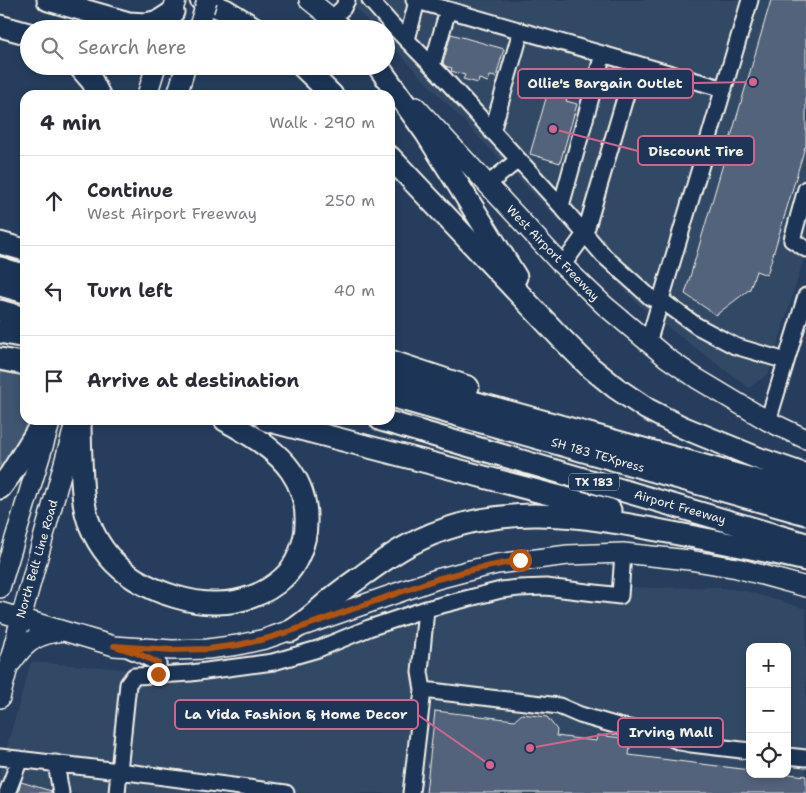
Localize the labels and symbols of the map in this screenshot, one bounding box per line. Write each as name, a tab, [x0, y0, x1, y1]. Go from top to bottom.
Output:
callout: Ollie's Bargain Outlet	[518, 69, 693, 98]
text: Ollie's Bargain Outlet	[527, 74, 683, 92]
callout: Discount Tire	[638, 136, 754, 165]
text: Discount Tire	[648, 142, 744, 160]
street label: West Airport Freeway	[503, 202, 603, 304]
street label: SH 183 TEXpress	[550, 434, 647, 476]
road number: TX 183	[569, 474, 619, 491]
street label: Airport Freeway	[632, 486, 728, 528]
street label: North Belt Line Road	[12, 498, 62, 620]
route start	[509, 549, 532, 572]
route end	[147, 663, 170, 686]
callout: La Vida Fashion & Home Decor	[175, 700, 418, 729]
text: La Vida Fashion & Home Decor	[184, 705, 408, 723]
callout: Irving Mall	[618, 718, 723, 747]
text: Irving Mall	[629, 723, 713, 741]

